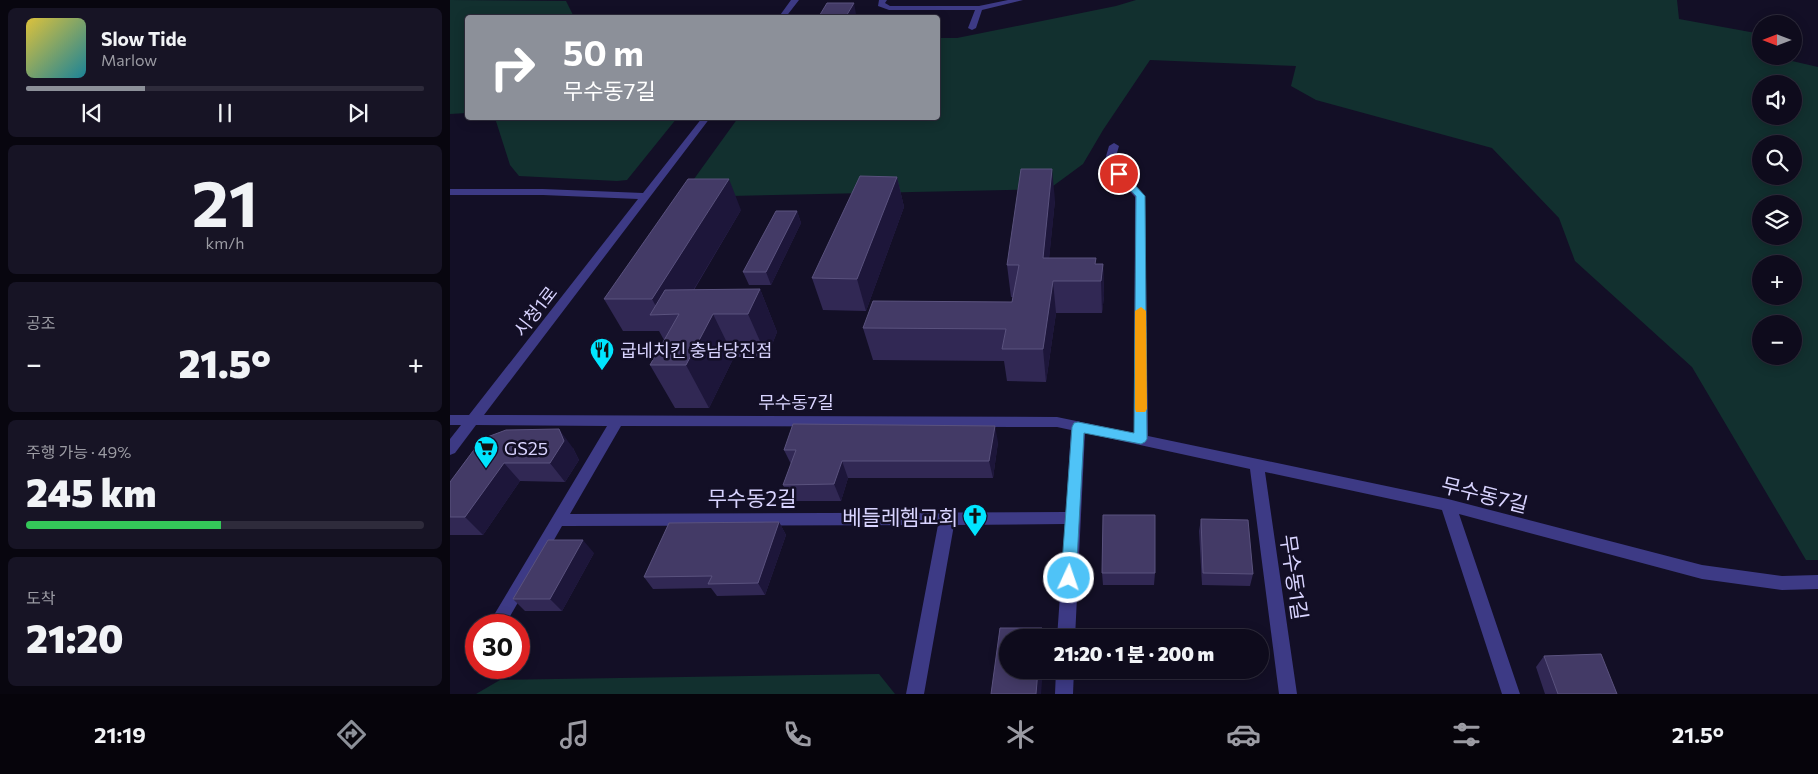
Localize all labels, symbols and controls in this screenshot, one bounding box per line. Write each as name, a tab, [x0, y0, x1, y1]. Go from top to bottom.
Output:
north arrow	[1752, 15, 1802, 65]
map controls	[1752, 15, 1802, 365]
text: Slow Tide	[101, 27, 187, 50]
text: 50 m	[563, 30, 644, 73]
icon: right	[480, 35, 545, 100]
text: Marlow	[101, 50, 157, 69]
button: sound	[1752, 75, 1802, 125]
text: 무수동7길	[563, 77, 656, 104]
icon: previous	[78, 99, 106, 127]
icon: pause	[211, 99, 239, 127]
icon: next	[344, 99, 372, 127]
button: search	[1752, 135, 1802, 185]
pin	[1098, 153, 1140, 195]
icon: arrive	[1105, 160, 1133, 188]
text: 21	[192, 161, 258, 240]
button: layers	[1752, 195, 1802, 245]
text: km/h	[206, 233, 244, 252]
button: +	[1752, 255, 1802, 305]
street label: 시청1로	[509, 282, 561, 340]
text: 공조	[26, 313, 55, 332]
button: −	[1752, 315, 1802, 365]
restaurant icon: 굽네치킨 충남당진점	[589, 337, 615, 371]
text: 21.5°	[178, 339, 271, 386]
place label: 굽네치킨 충남당진점	[620, 339, 773, 361]
text: −	[26, 346, 42, 380]
text: +	[408, 346, 424, 380]
street label: 무수동7길	[758, 391, 834, 413]
supermarket icon: GS25	[473, 435, 499, 469]
place label: GS25	[504, 437, 548, 459]
text: 주행 가능 · 49%	[26, 442, 131, 461]
text: 245 km	[26, 468, 156, 515]
street label: 무수동7길	[1439, 471, 1531, 517]
street label: 무수동2길	[708, 485, 796, 510]
church icon: 베들레헴교회	[962, 503, 988, 537]
place label: 베들레헴교회	[842, 504, 958, 529]
street label: 무수동1길	[1277, 533, 1313, 621]
position arrow	[1042, 551, 1094, 603]
text: 도착	[26, 588, 55, 607]
text: 21:20	[26, 614, 123, 661]
speed limit sign: 30	[465, 614, 530, 679]
text: 21:20 · 1 분 · 200 m	[1054, 642, 1214, 665]
icon: directions	[334, 717, 369, 752]
icon: music	[557, 717, 592, 752]
icon: phone	[780, 717, 815, 752]
icon: climate	[1003, 717, 1038, 752]
icon: car	[1226, 717, 1261, 752]
icon: filters	[1449, 717, 1484, 752]
text: 21:19	[94, 721, 146, 748]
text: 21.5°	[1672, 721, 1724, 748]

